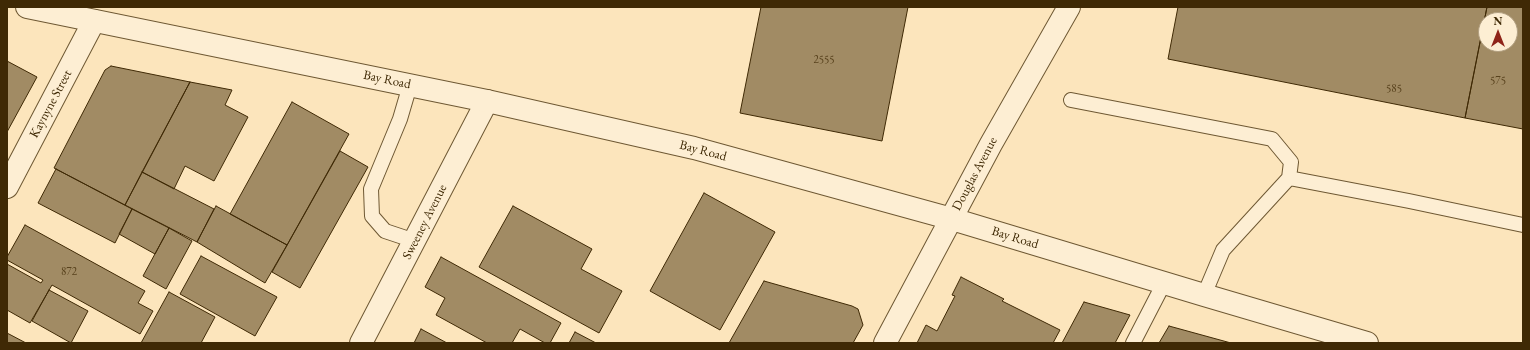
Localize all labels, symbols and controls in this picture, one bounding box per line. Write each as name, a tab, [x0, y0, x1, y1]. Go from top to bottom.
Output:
north arrow	[1478, 12, 1518, 52]
text: N	[1494, 14, 1502, 28]
house number: 2555	[813, 53, 835, 67]
street label: Kaynyne Street	[27, 67, 75, 141]
street label: Bay Road	[362, 67, 412, 93]
house number: 575	[1490, 74, 1506, 88]
house number: 585	[1386, 82, 1402, 96]
street label: Douglas Avenue	[949, 135, 1001, 213]
street label: Bay Road	[678, 137, 728, 165]
street label: Sweeney Avenue	[399, 182, 451, 262]
street label: Bay Road	[990, 223, 1040, 253]
house number: 872	[61, 265, 77, 279]

